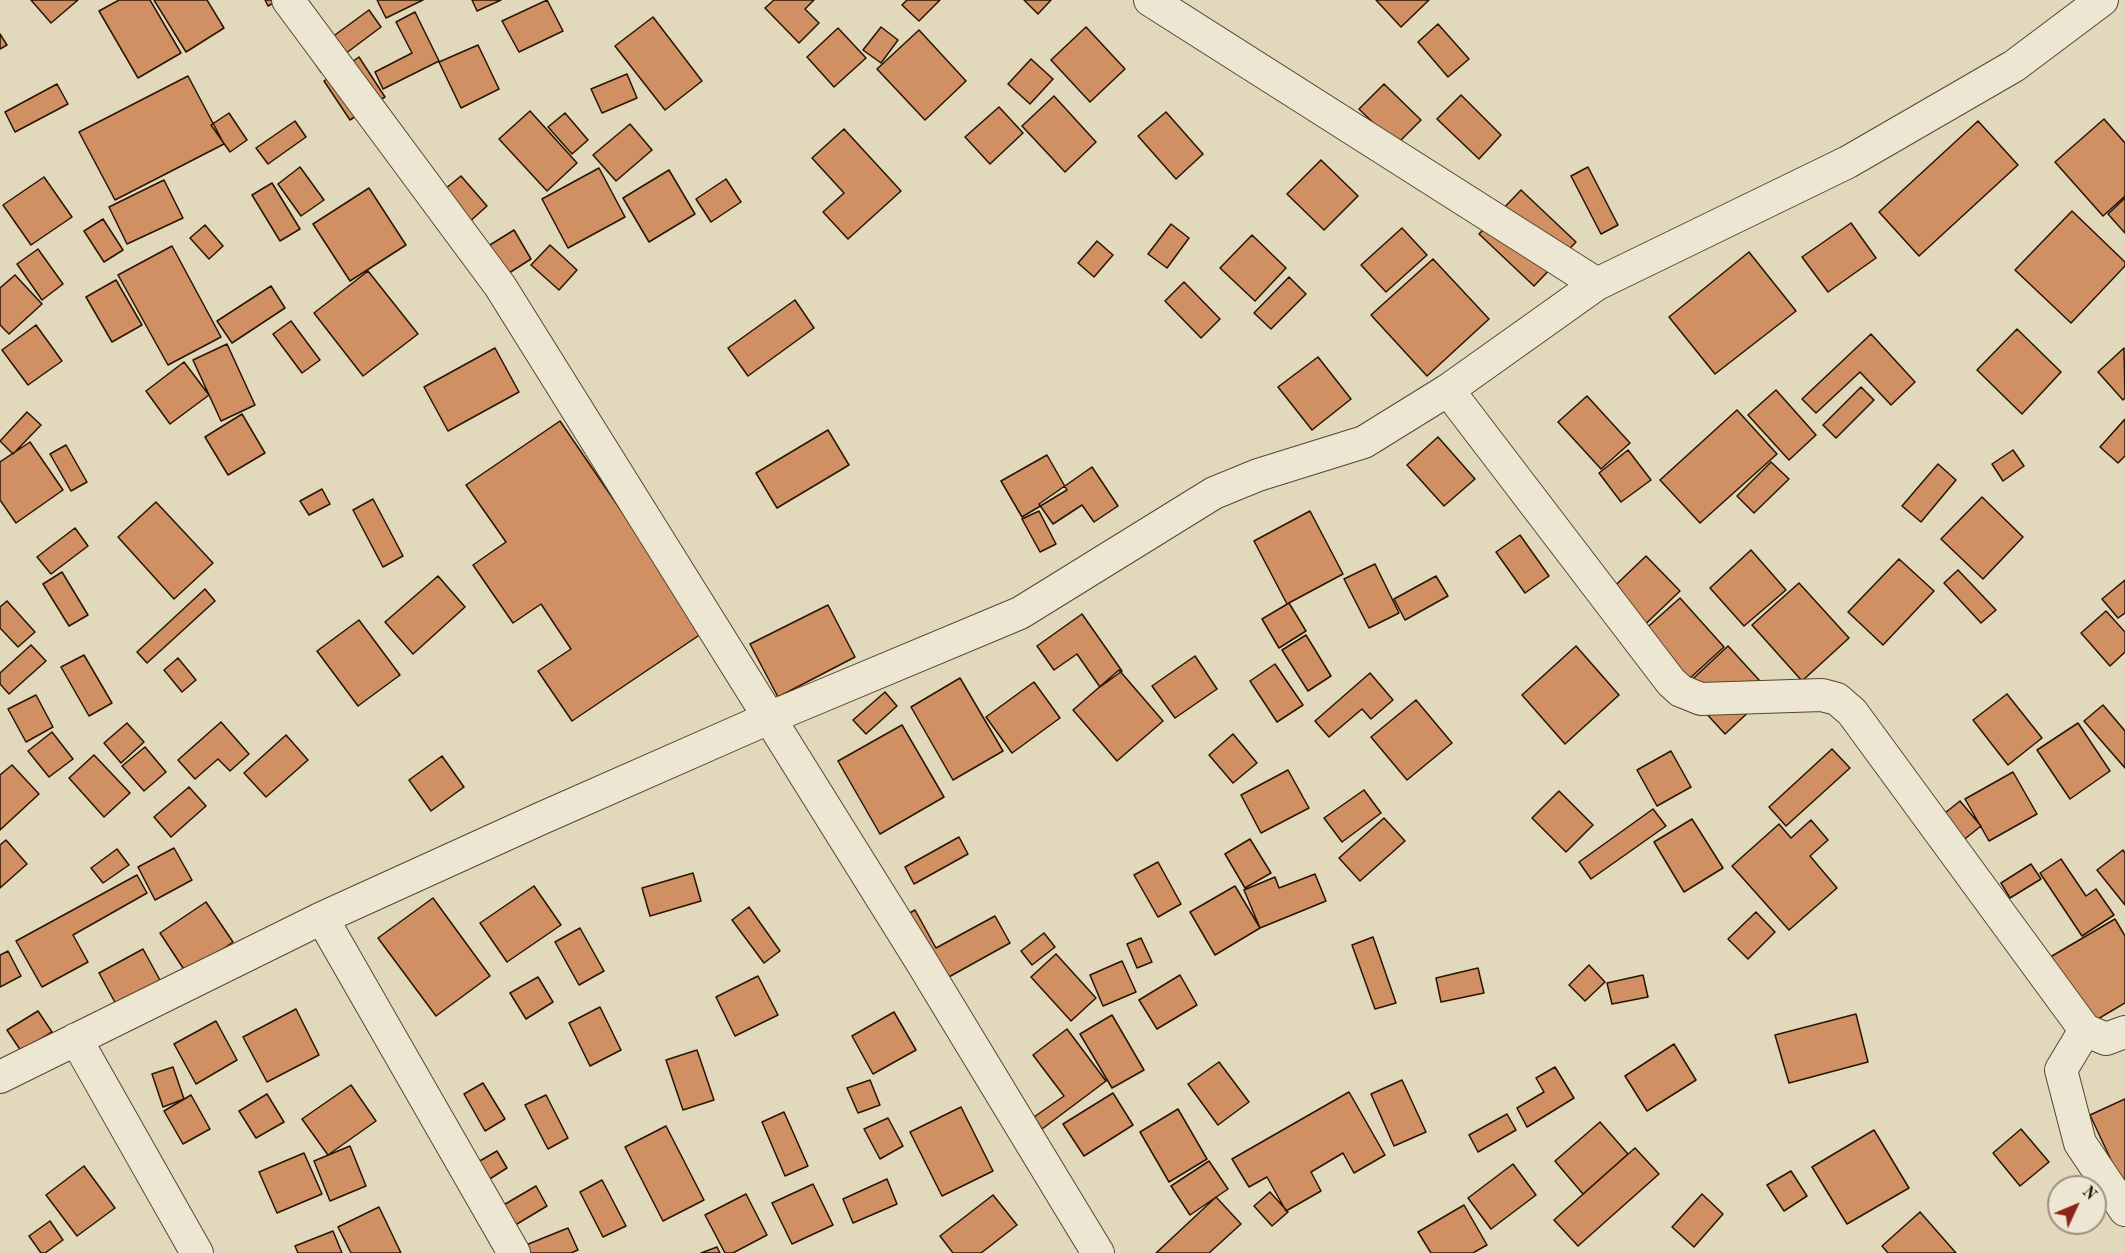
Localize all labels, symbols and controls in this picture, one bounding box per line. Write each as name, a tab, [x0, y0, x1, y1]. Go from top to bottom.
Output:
north arrow	[2047, 1175, 2107, 1235]
text: N	[2079, 1184, 2099, 1204]

